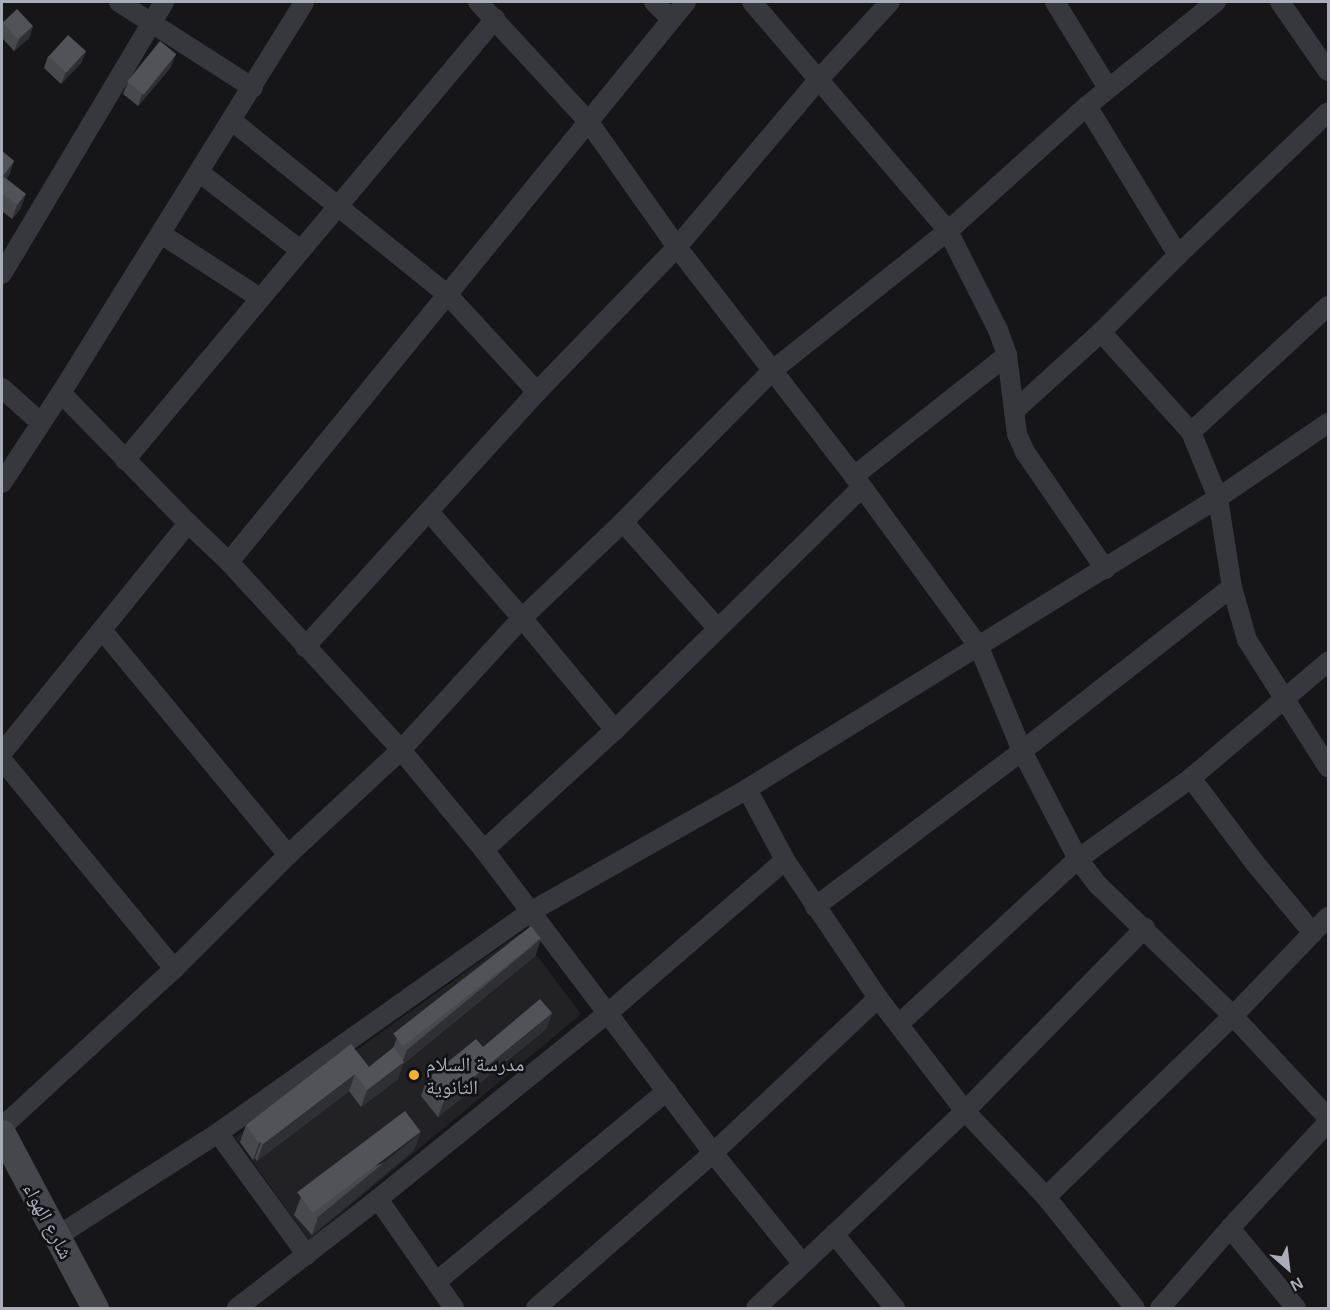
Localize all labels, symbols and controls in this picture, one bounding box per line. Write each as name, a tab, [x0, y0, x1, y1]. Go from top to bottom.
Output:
place label: مدرسة السلام الثانوية	[426, 1052, 524, 1099]
marker: مدرسة السلام الثانوية	[407, 1068, 421, 1082]
street label: شارع الهواء	[18, 1179, 78, 1263]
north arrow	[1258, 1238, 1318, 1298]
text: N	[1288, 1274, 1306, 1295]

